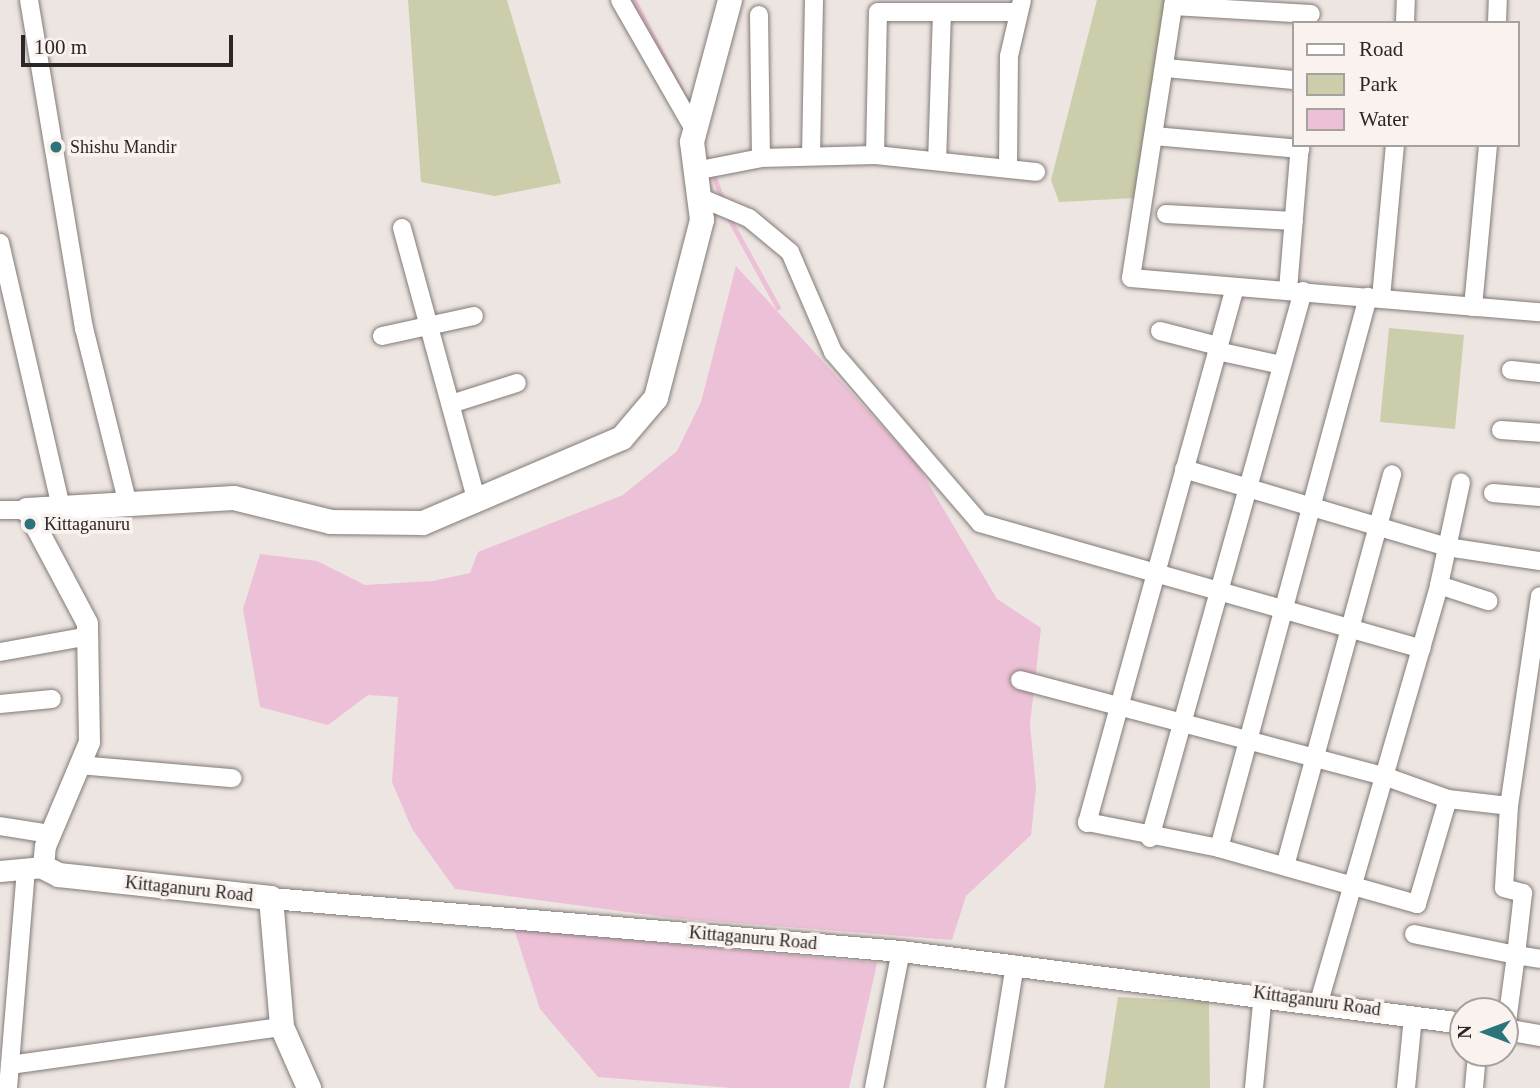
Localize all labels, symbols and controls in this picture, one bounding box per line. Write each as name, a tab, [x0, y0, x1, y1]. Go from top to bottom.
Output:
scale bar	[24, 21, 236, 65]
legend	[1292, 21, 1519, 147]
text: 100 m	[34, 35, 87, 59]
text: Road	[1359, 37, 1403, 61]
text: Park	[1359, 72, 1398, 96]
text: Water	[1359, 107, 1409, 131]
place label: Shishu Mandir	[70, 136, 177, 158]
marker: Shishu Mandir	[48, 139, 64, 155]
place label: Kittaganuru	[44, 513, 130, 535]
marker: Kittaganuru	[22, 516, 38, 532]
street label: Kittaganuru Road	[124, 872, 254, 906]
street label: Kittaganuru Road	[688, 922, 818, 954]
street label: Kittaganuru Road	[1252, 981, 1382, 1021]
north arrow	[1449, 997, 1519, 1067]
text: N	[1454, 1025, 1475, 1039]

